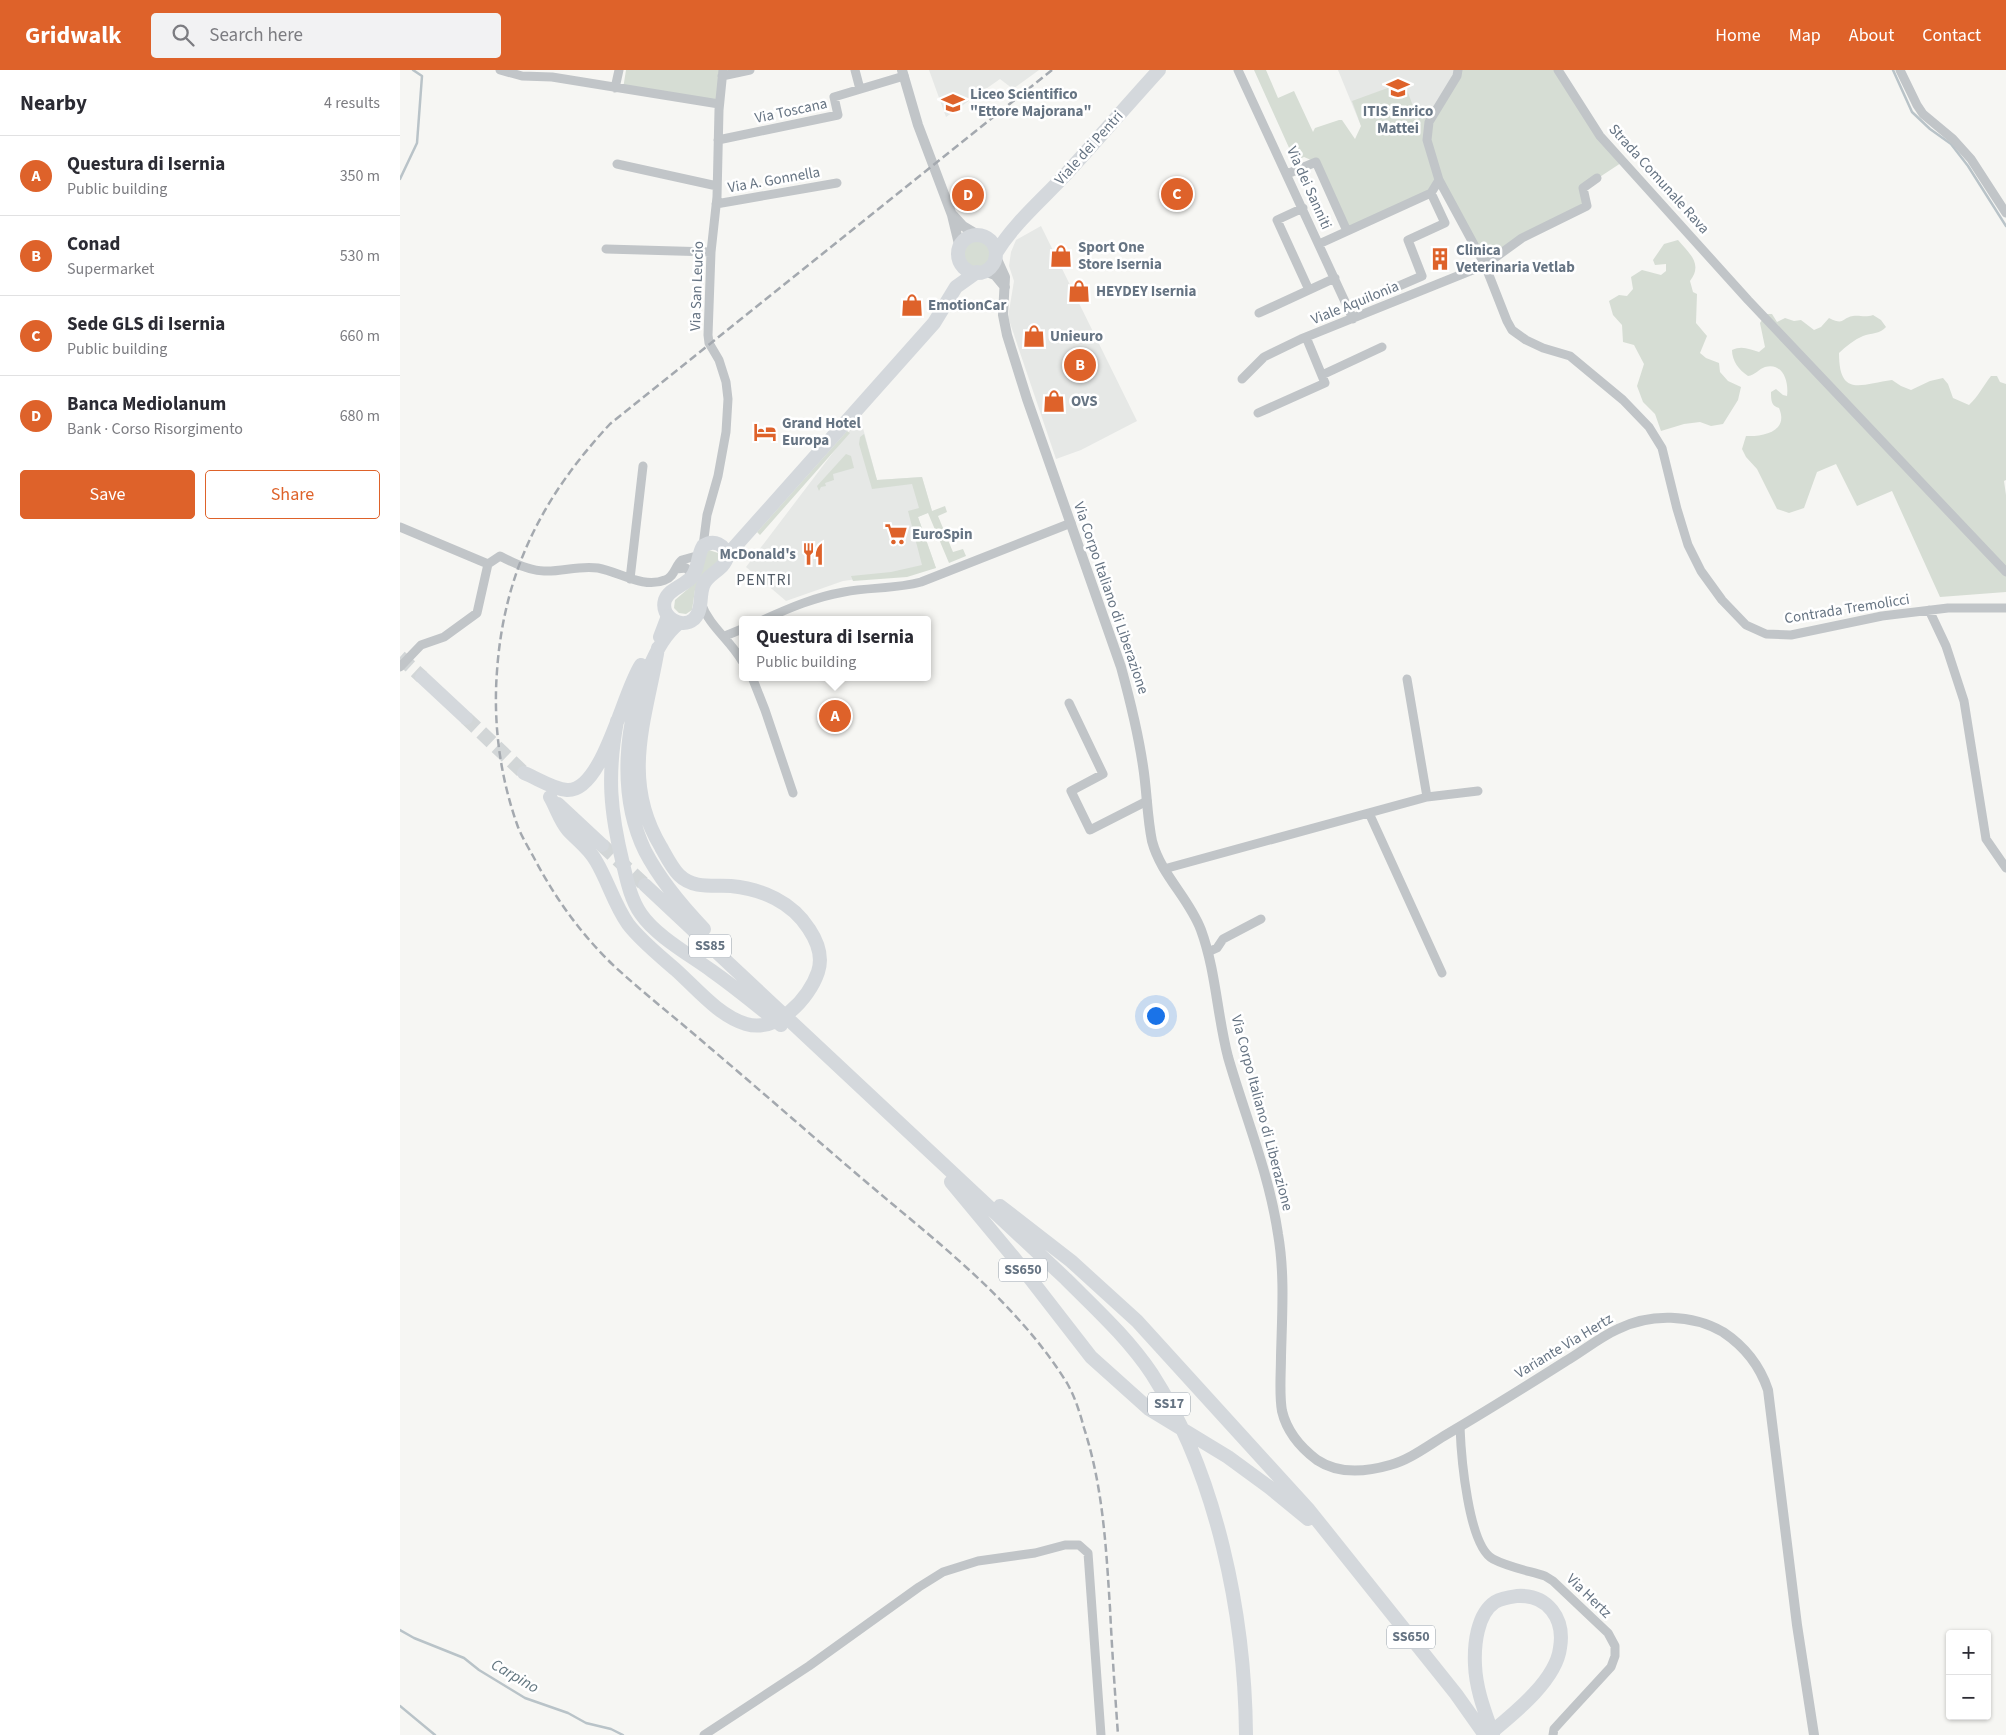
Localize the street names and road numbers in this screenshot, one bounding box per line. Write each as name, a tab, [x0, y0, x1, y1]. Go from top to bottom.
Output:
street label: Via Toscana	[753, 93, 829, 129]
street label: Viale dei Pentri	[1050, 106, 1128, 190]
street label: Strada Comunale Rava	[1604, 119, 1714, 239]
street label: Via dei Sanniti	[1281, 143, 1337, 233]
street label: Via A. Gonnella	[726, 162, 822, 198]
street label: Via San Leucio	[685, 241, 709, 331]
street label: Viale Aquilonia	[1308, 276, 1402, 330]
street label: Via Corpo Italiano di Liberazione	[1068, 499, 1154, 697]
street label: Contrada Tremolicci	[1783, 589, 1911, 629]
road number: SS85	[689, 934, 731, 958]
street label: Via Corpo Italiano di Liberazione	[1226, 1013, 1298, 1213]
road number: SS650	[999, 1258, 1047, 1282]
street label: Variante Via Hertz	[1511, 1308, 1617, 1384]
road number: SS17	[1148, 1392, 1190, 1416]
street label: Via Hertz	[1562, 1569, 1616, 1623]
road number: SS650	[1387, 1625, 1435, 1648]

